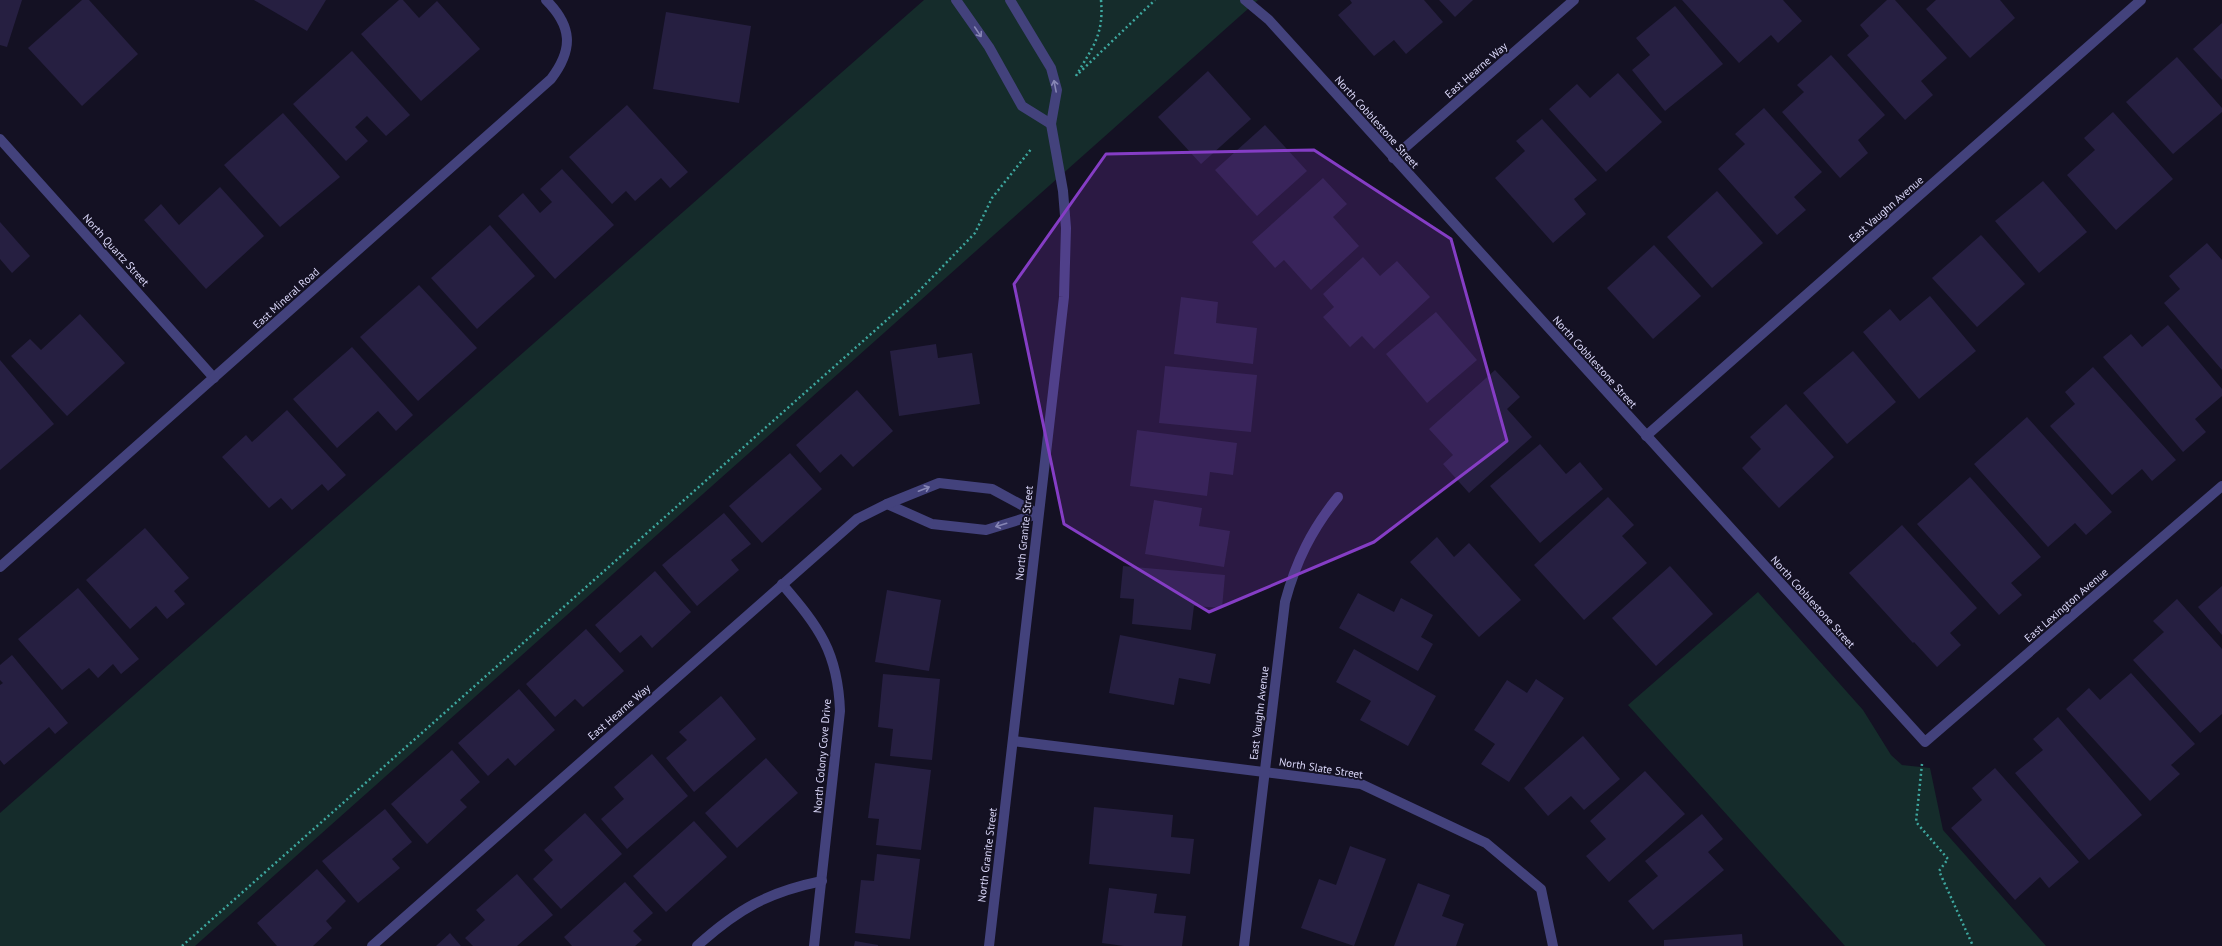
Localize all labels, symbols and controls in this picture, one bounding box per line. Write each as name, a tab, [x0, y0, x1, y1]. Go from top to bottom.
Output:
one-way arrow	[974, 26, 982, 37]
street label: East Hearne Way	[1442, 38, 1511, 101]
street label: North Cobblestone Street	[1332, 73, 1422, 171]
one-way arrow	[1051, 79, 1059, 92]
street label: East Vaughn Avenue	[1846, 173, 1926, 245]
street label: North Quartz Street	[80, 211, 152, 289]
street label: East Mineral Road	[250, 264, 322, 331]
street label: North Cobblestone Street	[1550, 313, 1640, 411]
one-way arrow	[917, 485, 929, 493]
street label: North Granite Street	[1012, 485, 1036, 581]
one-way arrow	[994, 522, 1007, 529]
street label: North Cobblestone Street	[1768, 553, 1858, 651]
street label: East Lexington Avenue	[2021, 565, 2111, 645]
street label: East Vaughn Avenue	[1246, 665, 1272, 761]
street label: East Hearne Way	[585, 680, 654, 743]
street label: North Colony Cove Drive	[810, 698, 834, 814]
street label: North Slate Street	[1278, 754, 1364, 782]
street label: North Granite Street	[974, 807, 1000, 903]

